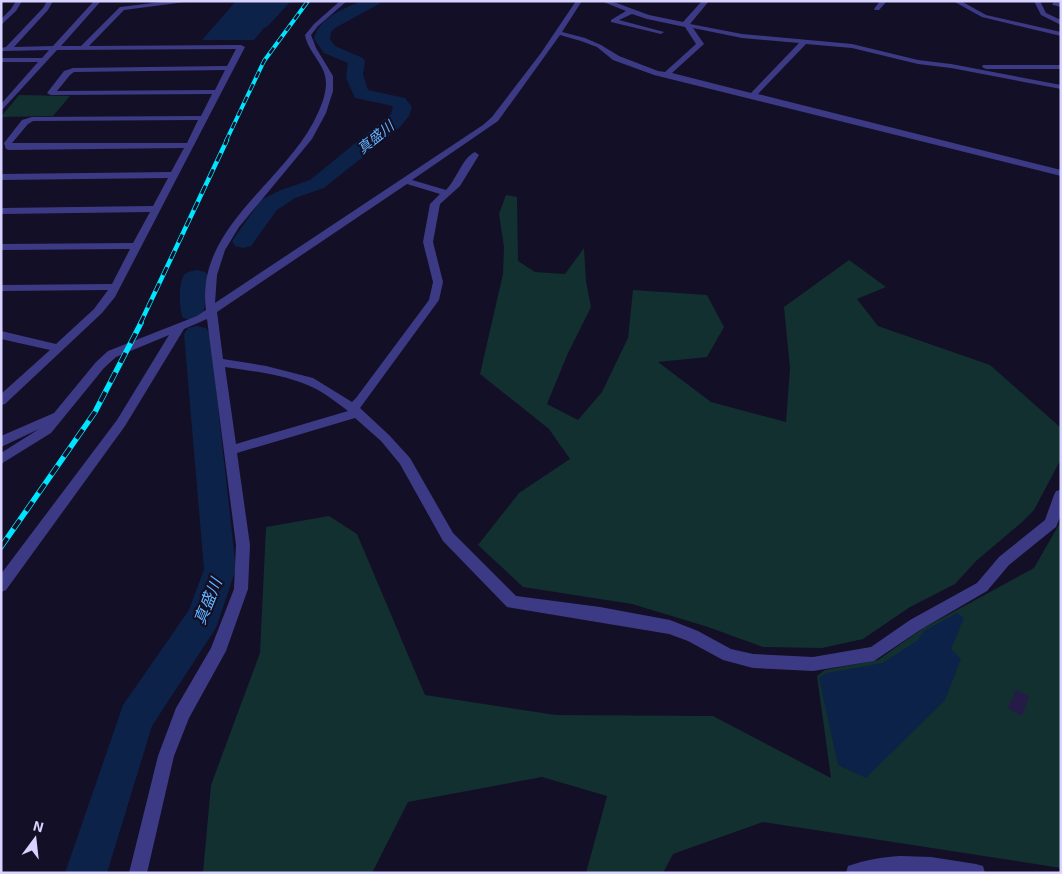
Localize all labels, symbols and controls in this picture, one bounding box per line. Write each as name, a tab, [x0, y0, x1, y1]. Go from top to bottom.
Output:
water label: 真盛川	[353, 116, 398, 157]
water label: 真盛川	[189, 573, 226, 627]
north arrow	[10, 814, 60, 864]
text: N	[31, 816, 46, 835]

